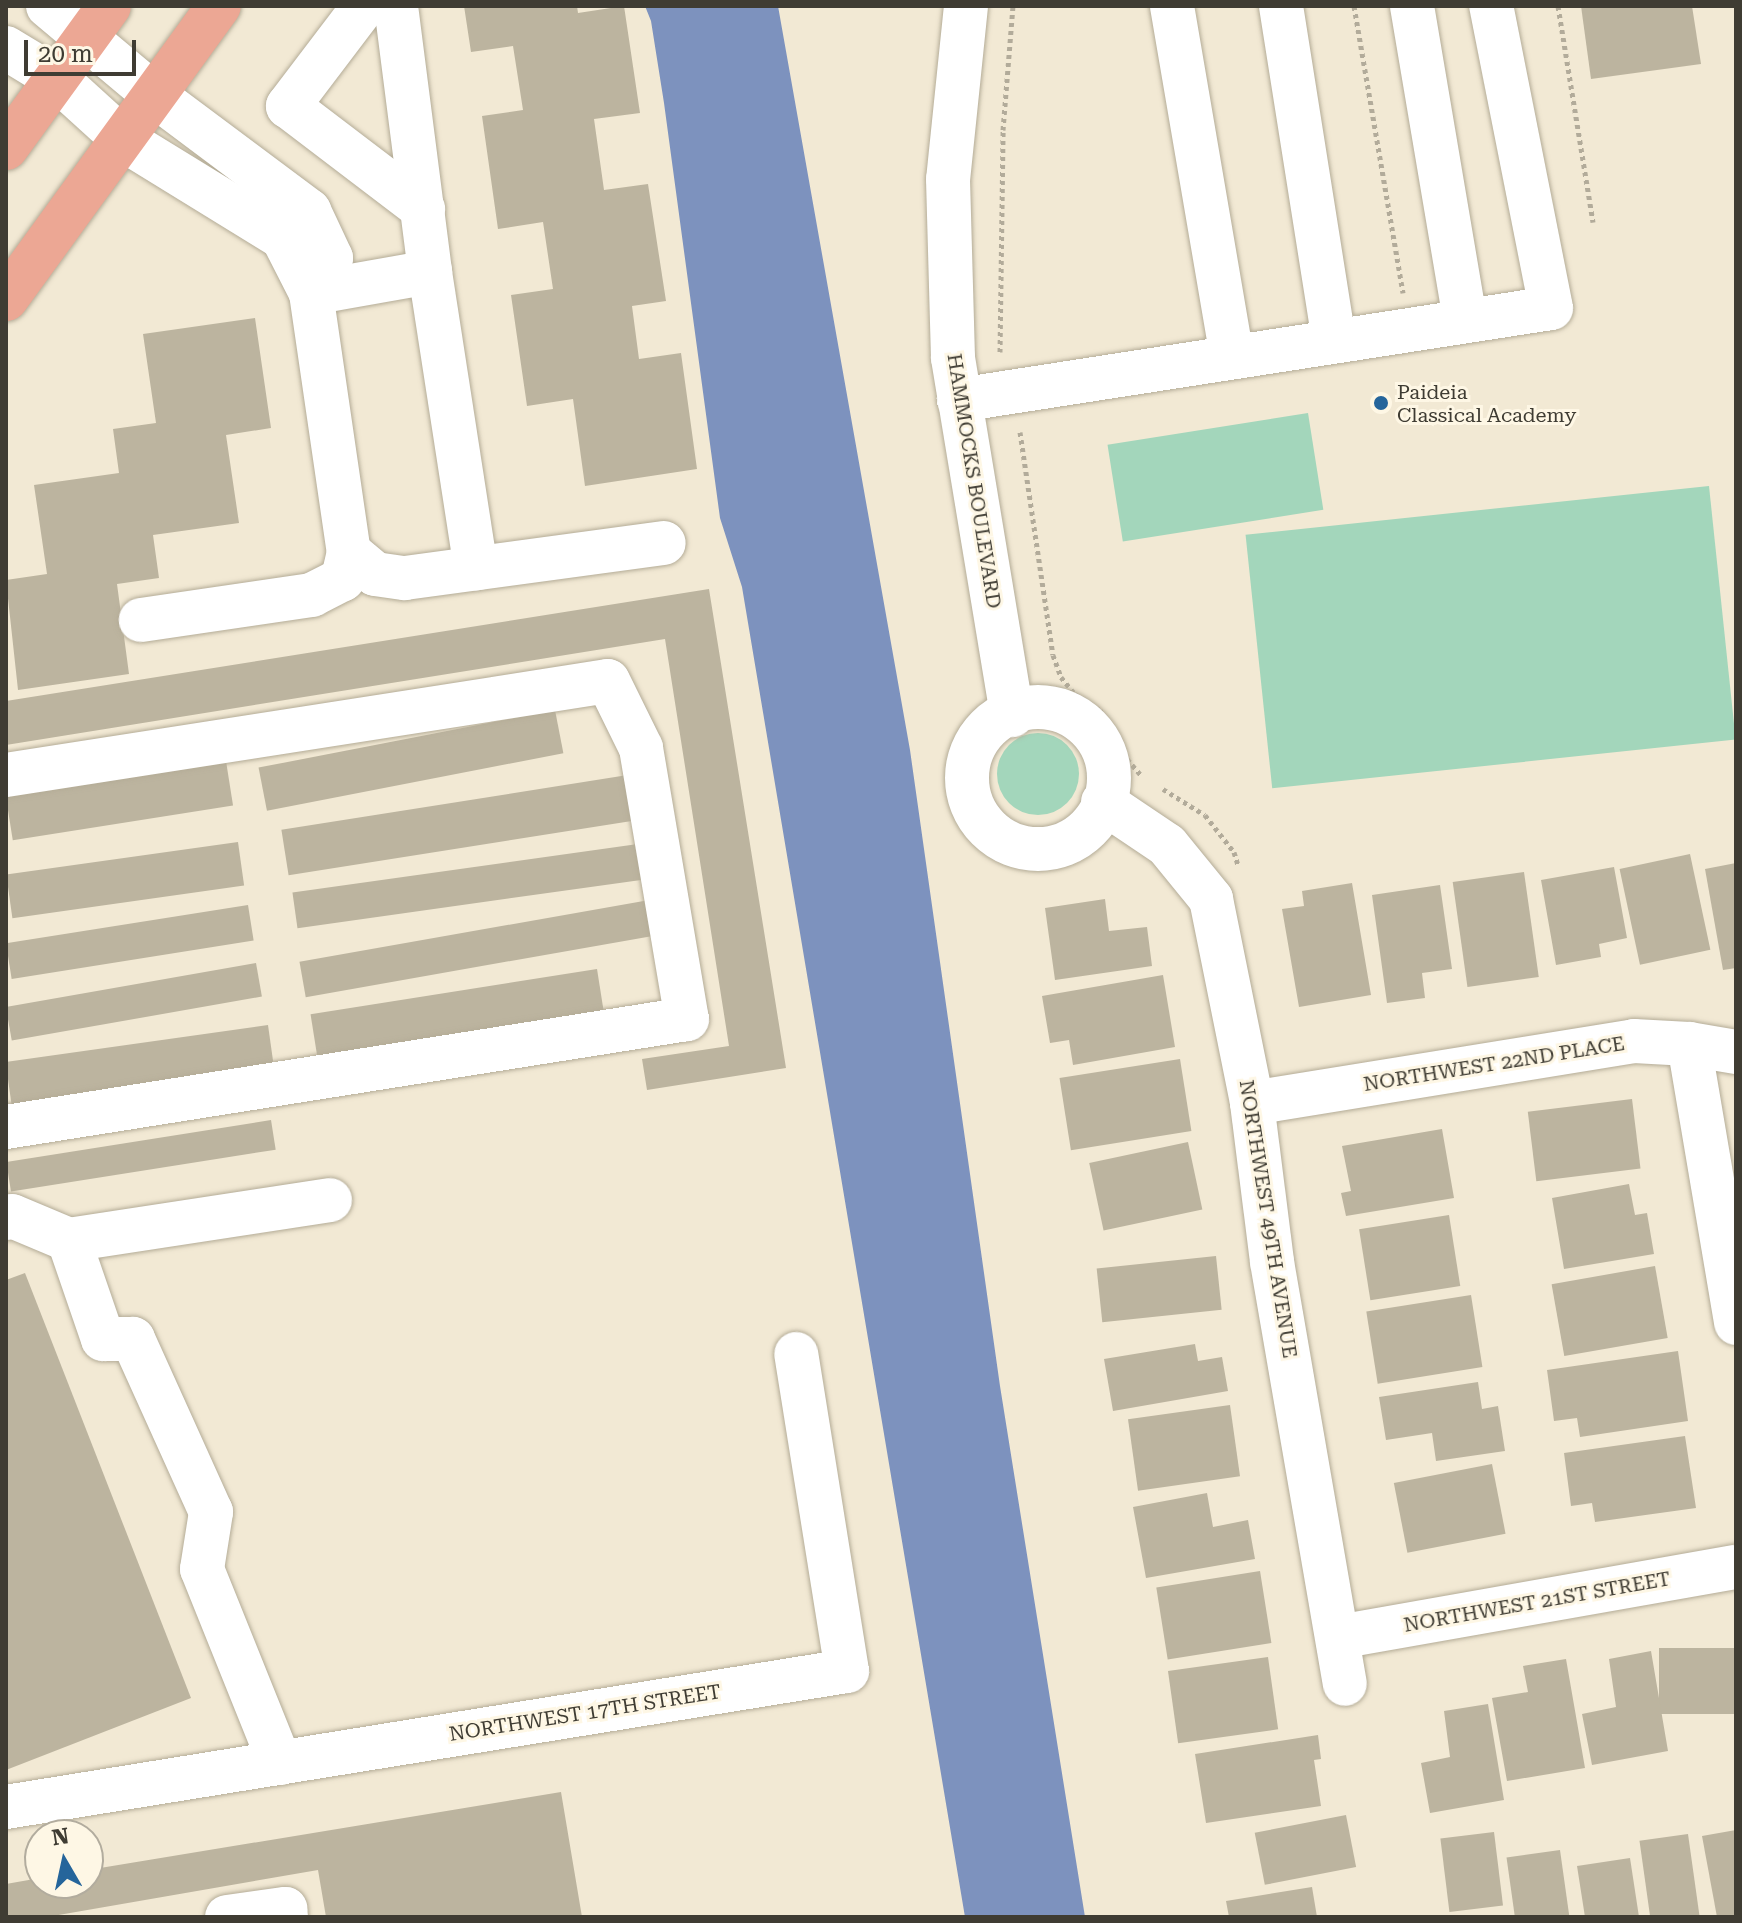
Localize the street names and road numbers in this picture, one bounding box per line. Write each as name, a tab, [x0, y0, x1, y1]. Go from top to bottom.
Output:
street label: HAMMOCKS BOULEVARD	[942, 352, 1006, 610]
street label: NORTHWEST 22ND PLACE	[1362, 1031, 1626, 1097]
street label: NORTHWEST 49TH AVENUE	[1234, 1078, 1302, 1360]
street label: NORTHWEST 21ST STREET	[1402, 1567, 1672, 1637]
street label: NORTHWEST 17TH STREET	[447, 1680, 723, 1746]

